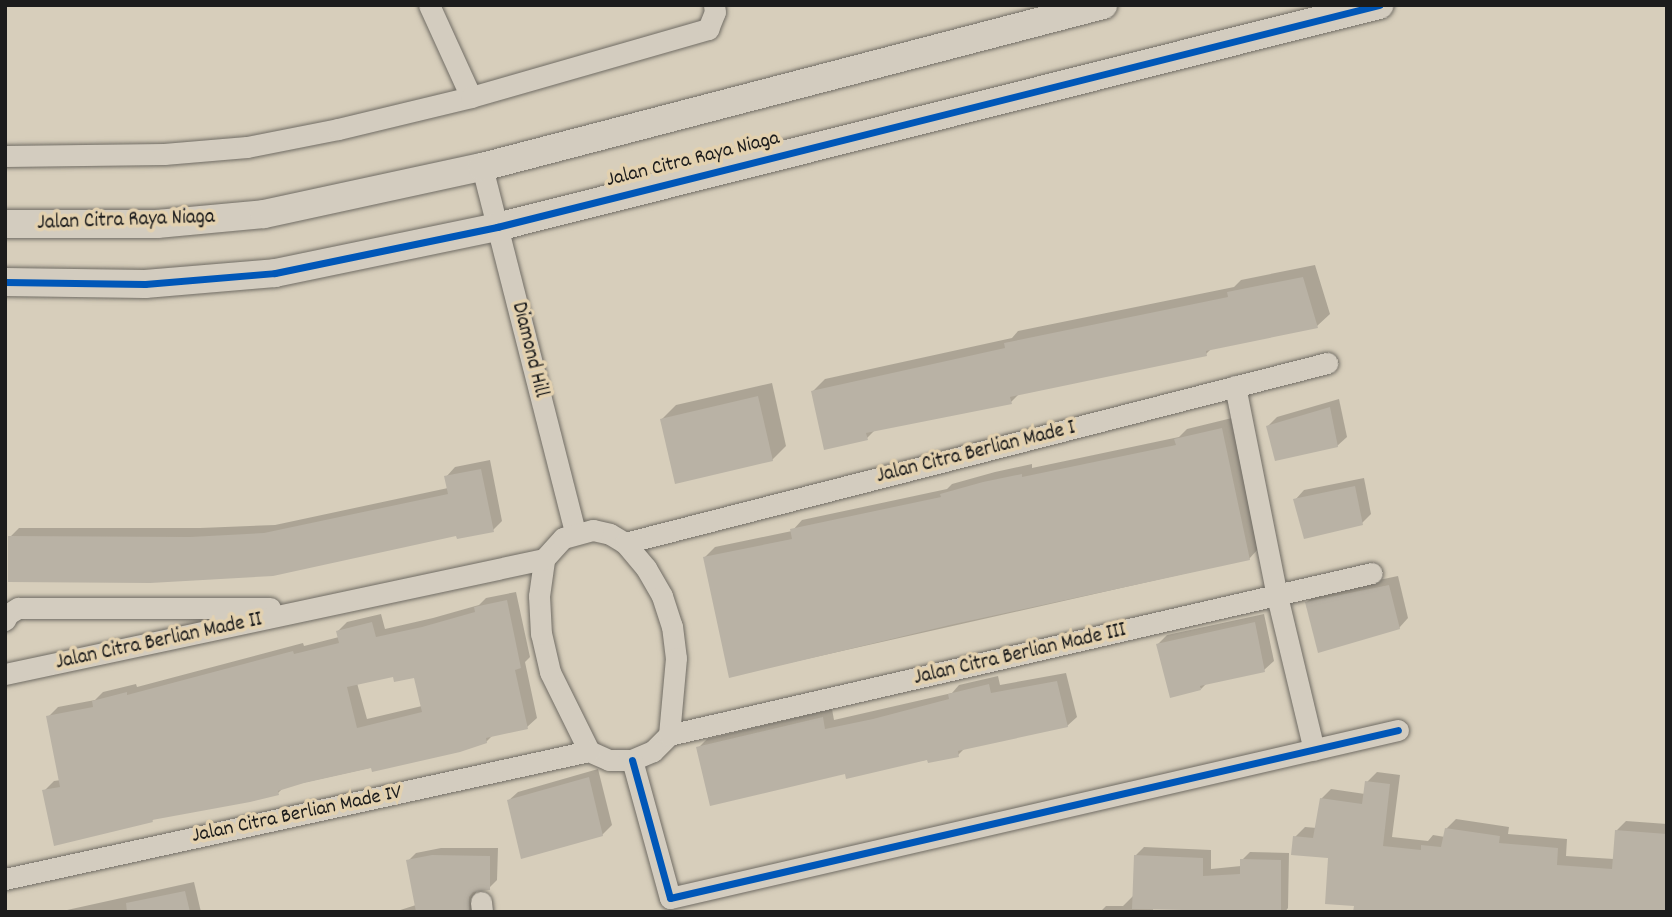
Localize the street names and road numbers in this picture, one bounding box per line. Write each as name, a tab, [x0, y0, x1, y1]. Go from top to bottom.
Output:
street label: Jalan Citra Raya Niaga	[604, 126, 782, 194]
street label: Jalan Citra Raya Niaga	[37, 205, 215, 237]
street label: Diamond Hill	[505, 300, 553, 400]
street label: Jalan Citra Berlian Made I	[874, 416, 1078, 490]
street label: Jalan Citra Berlian Made II	[53, 608, 265, 676]
street label: Jalan Citra Berlian Made III	[911, 618, 1129, 692]
street label: Jalan Citra Berlian Made IV	[190, 780, 404, 850]

